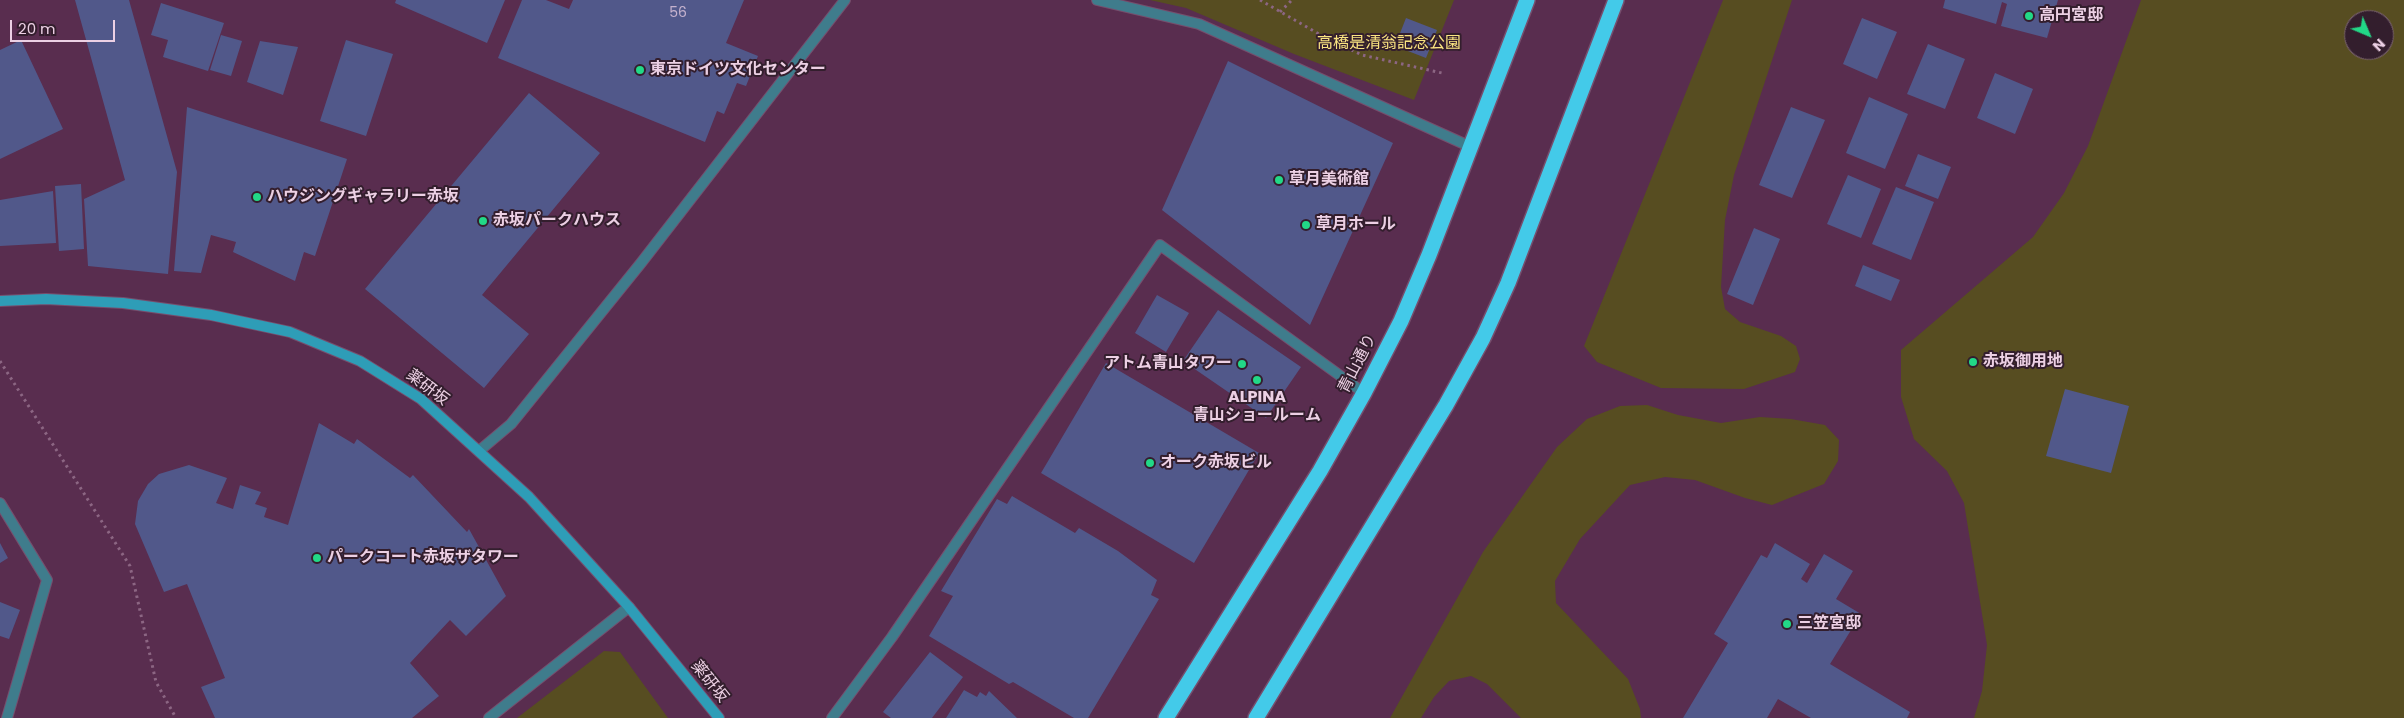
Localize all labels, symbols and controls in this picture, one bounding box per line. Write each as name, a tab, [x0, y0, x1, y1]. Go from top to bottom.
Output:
house number: 56	[669, 5, 687, 21]
place label: 高円宮邸	[2039, 6, 2103, 26]
scale bar	[12, 10, 118, 42]
marker: 高円宮邸	[2023, 10, 2035, 22]
north arrow	[2344, 10, 2394, 60]
text: 20 m	[18, 18, 56, 39]
park label: 高橋是清翁記念公園	[1317, 34, 1461, 54]
text: N	[2368, 34, 2390, 56]
place label: 東京ドイツ文化センター	[650, 60, 826, 80]
marker: 東京ドイツ文化センター	[634, 64, 646, 76]
place label: 草月美術館	[1289, 170, 1369, 190]
marker: 草月美術館	[1273, 174, 1285, 186]
place label: ハウジングギャラリー赤坂	[267, 187, 459, 207]
marker: ハウジングギャラリー赤坂	[251, 191, 263, 203]
place label: 赤坂パークハウス	[493, 211, 621, 231]
marker: 赤坂パークハウス	[477, 215, 489, 227]
place label: 草月ホール	[1316, 215, 1396, 235]
marker: 草月ホール	[1300, 219, 1312, 231]
street label: 青山通り	[1335, 331, 1381, 397]
place label: 赤坂御用地	[1983, 352, 2063, 372]
place label: アトム青山タワー	[1104, 354, 1232, 374]
marker: 赤坂御用地	[1967, 356, 1979, 368]
marker: アトム青山タワー	[1236, 358, 1248, 370]
street label: 薬研坂	[402, 366, 452, 410]
marker: ALPINA 青山ショールーム	[1251, 374, 1263, 386]
place label: ALPINA 青山ショールーム	[1193, 388, 1321, 426]
place label: オーク赤坂ビル	[1160, 453, 1272, 473]
marker: オーク赤坂ビル	[1144, 457, 1156, 469]
place label: パークコート赤坂ザタワー	[327, 548, 519, 568]
marker: パークコート赤坂ザタワー	[311, 552, 323, 564]
place label: 三笠宮邸	[1797, 614, 1861, 634]
marker: 三笠宮邸	[1781, 618, 1793, 630]
street label: 薬研坂	[686, 657, 732, 707]

